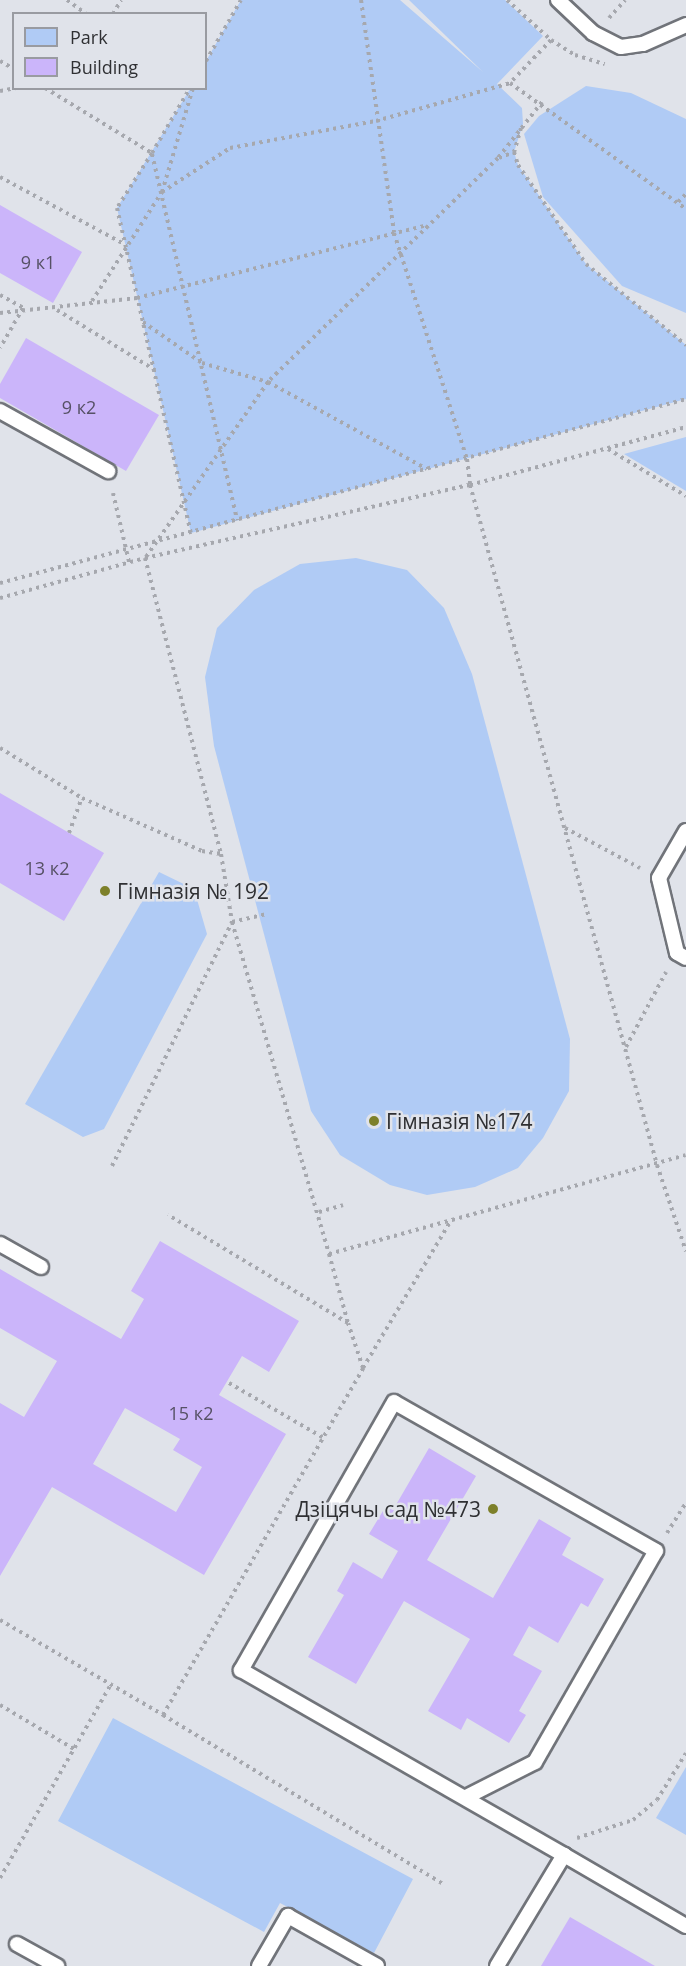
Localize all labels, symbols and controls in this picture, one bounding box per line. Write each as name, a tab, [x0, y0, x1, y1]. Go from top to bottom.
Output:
legend	[12, 12, 207, 90]
text: Park	[70, 25, 108, 49]
text: Building	[70, 55, 138, 79]
house number: 9 к1	[21, 251, 55, 273]
house number: 9 к2	[62, 396, 96, 418]
house number: 13 к2	[25, 857, 69, 879]
place label: Гімназія № 192	[117, 878, 269, 904]
marker: Гімназія № 192	[98, 884, 112, 898]
place label: Гімназія №174	[386, 1108, 533, 1134]
marker: Гімназія №174	[367, 1114, 381, 1128]
house number: 15 к2	[169, 1402, 213, 1424]
place label: Дзіцячы сад №473	[295, 1496, 481, 1522]
marker: Дзіцячы сад №473	[486, 1502, 500, 1516]

